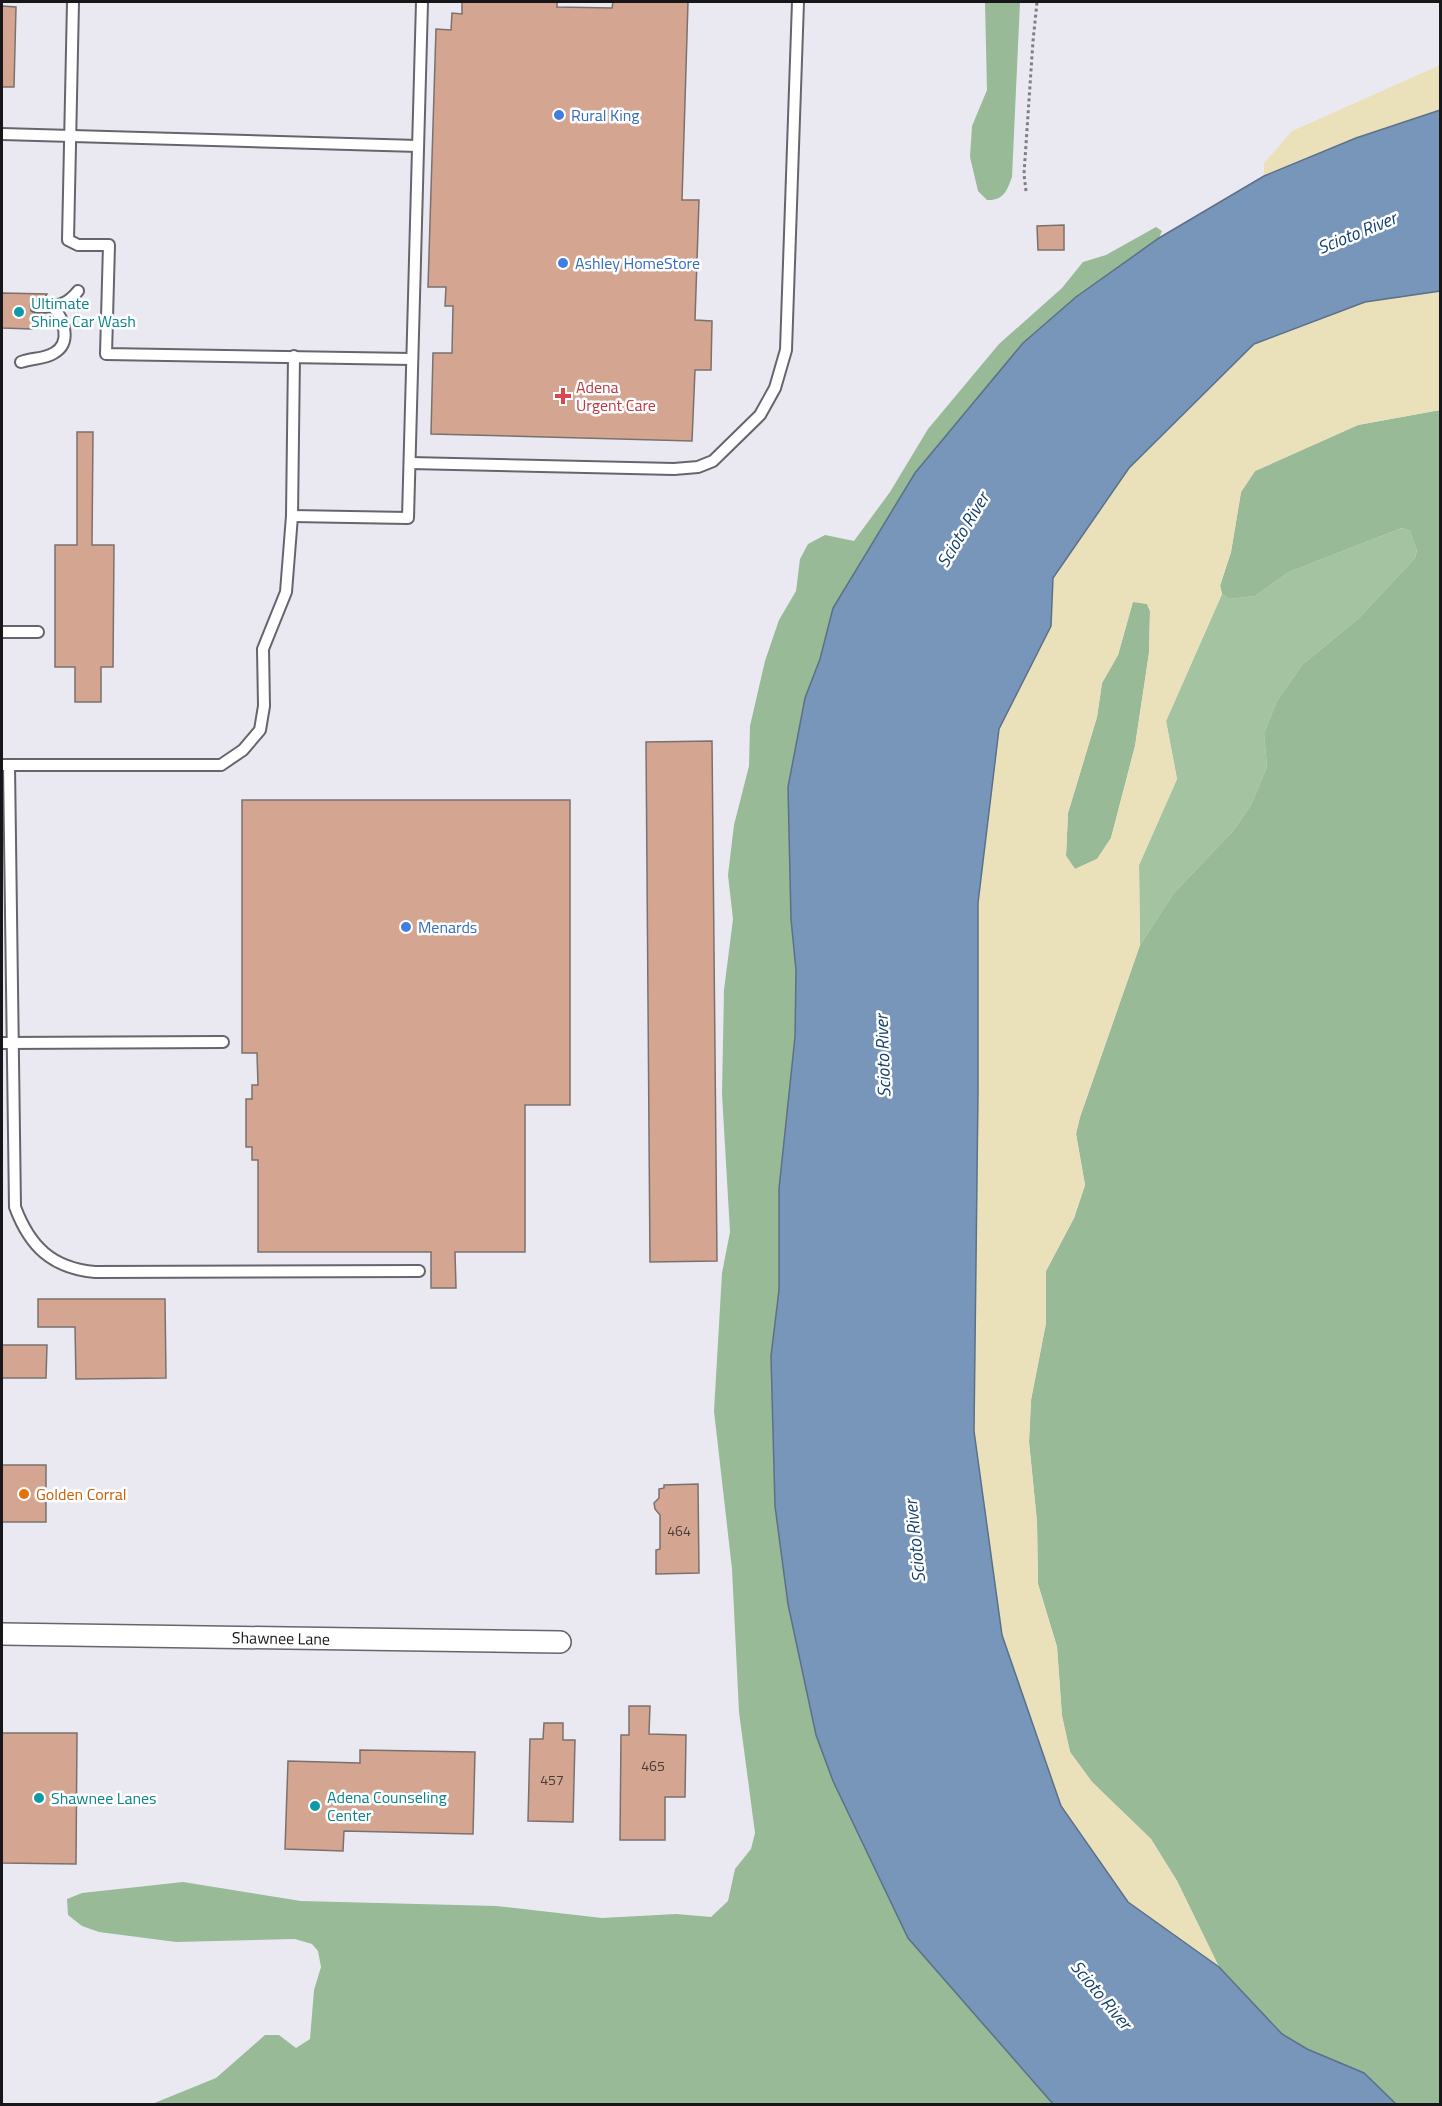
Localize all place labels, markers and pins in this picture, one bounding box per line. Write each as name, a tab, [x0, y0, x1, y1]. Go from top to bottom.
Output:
place label: Rural King	[571, 103, 640, 127]
marker: Rural King	[552, 108, 566, 122]
place label: Ashley HomeStore	[575, 251, 700, 275]
marker: Ashley HomeStore	[556, 256, 570, 270]
place label: Ultimate Shine Car Wash	[31, 291, 136, 333]
marker: Ultimate Shine Car Wash	[12, 305, 26, 319]
place label: Adena Urgent Care	[576, 375, 656, 417]
marker: Adena Urgent Care	[554, 387, 572, 405]
place label: Menards	[418, 915, 477, 939]
marker: Menards	[399, 920, 413, 934]
place label: Golden Corral	[36, 1482, 126, 1506]
marker: Golden Corral	[17, 1487, 31, 1501]
place label: Adena Counseling Center	[327, 1785, 447, 1827]
place label: Shawnee Lanes	[51, 1786, 157, 1810]
marker: Shawnee Lanes	[32, 1791, 46, 1805]
marker: Adena Counseling Center	[308, 1799, 322, 1813]

